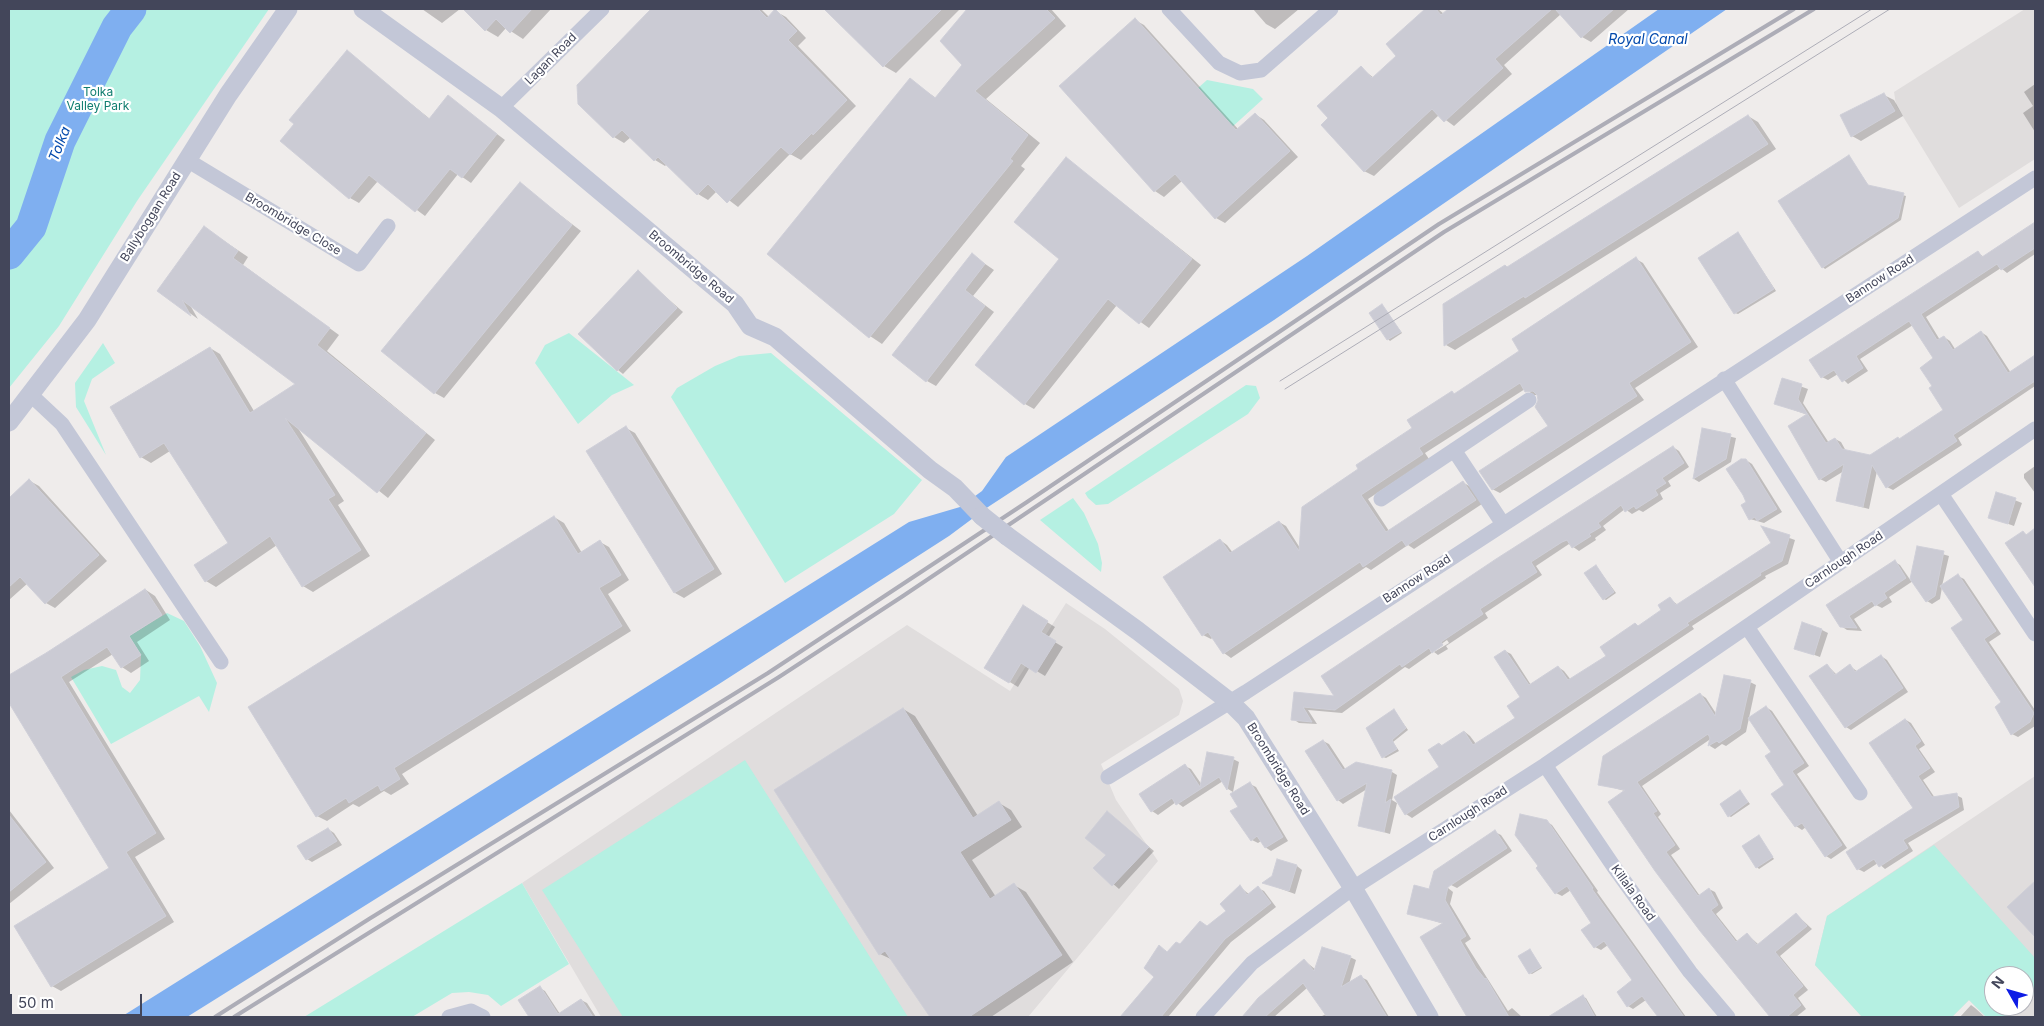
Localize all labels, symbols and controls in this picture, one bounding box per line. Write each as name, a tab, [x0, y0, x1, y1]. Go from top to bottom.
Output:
street label: Lagan Road	[522, 30, 580, 88]
water label: Royal Canal	[1608, 32, 1688, 48]
park label: Tolka Valley Park	[67, 85, 129, 113]
water label: Tolka	[46, 124, 74, 164]
street label: Ballyboggan Road	[118, 170, 184, 264]
street label: Broombridge Close	[242, 190, 344, 258]
street label: Broombridge Road	[646, 227, 736, 307]
street label: Bannow Road	[1843, 252, 1917, 306]
street label: Carnlough Road	[1802, 529, 1886, 591]
street label: Bannow Road	[1380, 552, 1454, 606]
street label: Broombridge Road	[1244, 720, 1312, 818]
street label: Carnlough Road	[1426, 783, 1510, 845]
street label: Killala Road	[1608, 862, 1658, 924]
north arrow	[1984, 966, 2034, 1016]
text: N	[1988, 973, 2008, 992]
scale bar	[12, 984, 145, 1016]
text: 50 m	[18, 993, 54, 1012]

